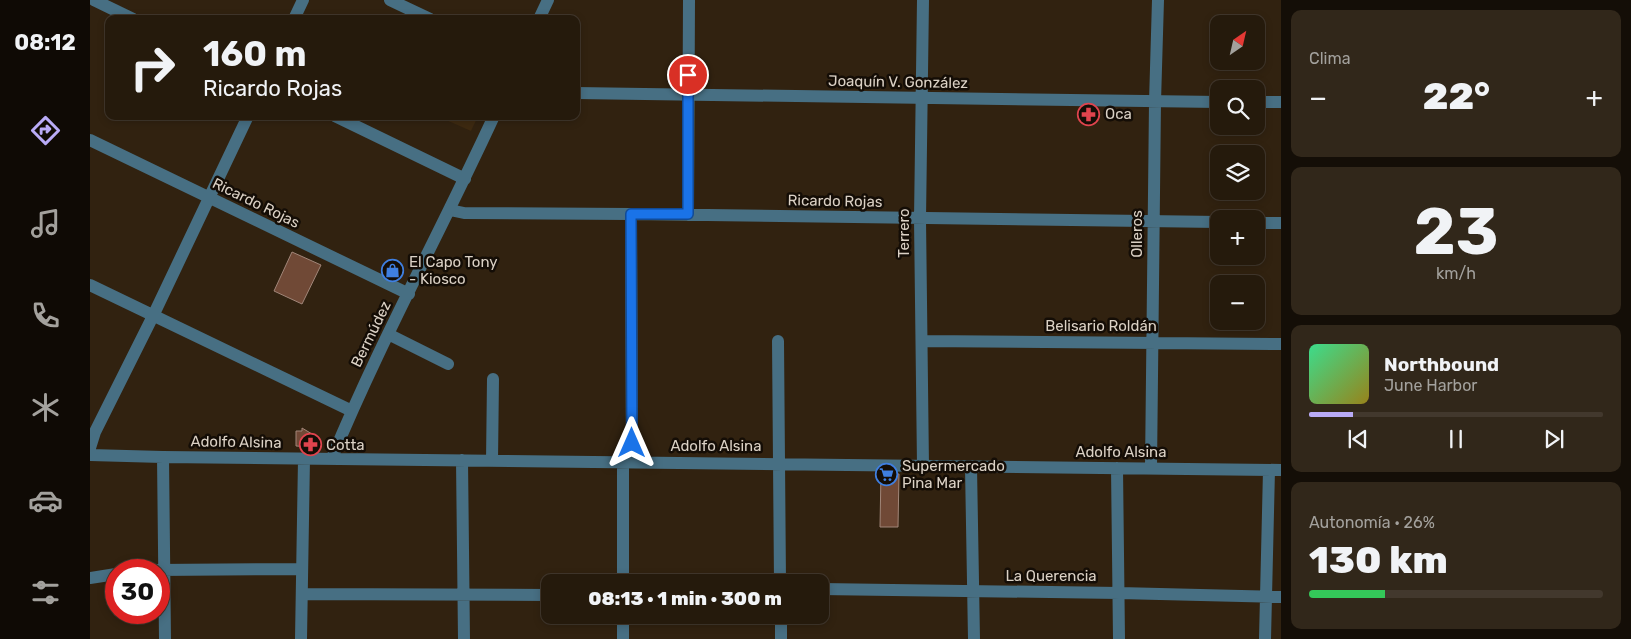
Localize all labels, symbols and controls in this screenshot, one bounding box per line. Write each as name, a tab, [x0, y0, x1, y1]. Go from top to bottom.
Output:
north arrow	[1210, 15, 1265, 70]
map controls	[1210, 15, 1265, 330]
text: 08:12	[14, 29, 76, 56]
text: 160 m	[203, 33, 307, 75]
icon: right	[120, 35, 185, 100]
text: Clima	[1309, 49, 1350, 68]
pin	[667, 54, 709, 96]
icon: arrive	[674, 61, 702, 89]
street label: Joaquín V. González	[828, 72, 969, 92]
text: 22°	[1423, 73, 1490, 119]
text: Ricardo Rojas	[203, 75, 342, 102]
button: search	[1210, 80, 1265, 135]
text: −	[1309, 81, 1327, 114]
text: +	[1586, 81, 1603, 114]
pharmacy icon: Oca	[1077, 102, 1101, 126]
place label: Oca	[1105, 105, 1132, 123]
icon: directions	[28, 113, 63, 148]
button: layers	[1210, 145, 1265, 200]
street label: Ricardo Rojas	[209, 174, 303, 232]
street label: Ricardo Rojas	[787, 191, 883, 211]
text: 23	[1413, 193, 1499, 270]
icon: music	[28, 206, 63, 241]
street label: Terrero	[895, 208, 913, 258]
street label: Olleros	[1128, 210, 1146, 258]
button: +	[1210, 210, 1265, 265]
place label: El Capo Tony - Kiosco	[409, 253, 498, 288]
shop icon: El Capo Tony - Kiosco	[381, 259, 405, 283]
text: km/h	[1436, 264, 1476, 283]
button: −	[1210, 275, 1265, 330]
icon: phone	[28, 298, 63, 333]
street label: Bermúdez	[347, 298, 395, 370]
street label: Belisario Roldán	[1045, 317, 1157, 335]
text: Northbound	[1384, 353, 1499, 376]
text: June Harbor	[1384, 376, 1477, 395]
icon: climate	[28, 390, 63, 425]
position arrow	[605, 416, 657, 468]
icon: previous	[1344, 425, 1372, 453]
icon: pause	[1442, 425, 1470, 453]
icon: next	[1540, 425, 1568, 453]
street label: Adolfo Alsina	[190, 432, 282, 452]
pharmacy icon: Cotta	[298, 433, 322, 457]
place label: Cotta	[326, 436, 365, 454]
street label: Adolfo Alsina	[670, 437, 762, 455]
street label: Adolfo Alsina	[1075, 443, 1167, 461]
place label: Supermercado Pina Mar	[902, 457, 1005, 492]
supermarket icon: Supermercado Pina Mar	[874, 463, 898, 487]
icon: car	[28, 483, 63, 518]
text: Autonomía · 26%	[1309, 513, 1435, 532]
text: 130 km	[1309, 537, 1448, 583]
speed limit sign: 30	[105, 559, 170, 624]
street label: La Querencia	[1005, 567, 1097, 585]
icon: filters	[28, 575, 63, 610]
text: 08:13 · 1 min · 300 m	[588, 587, 782, 610]

